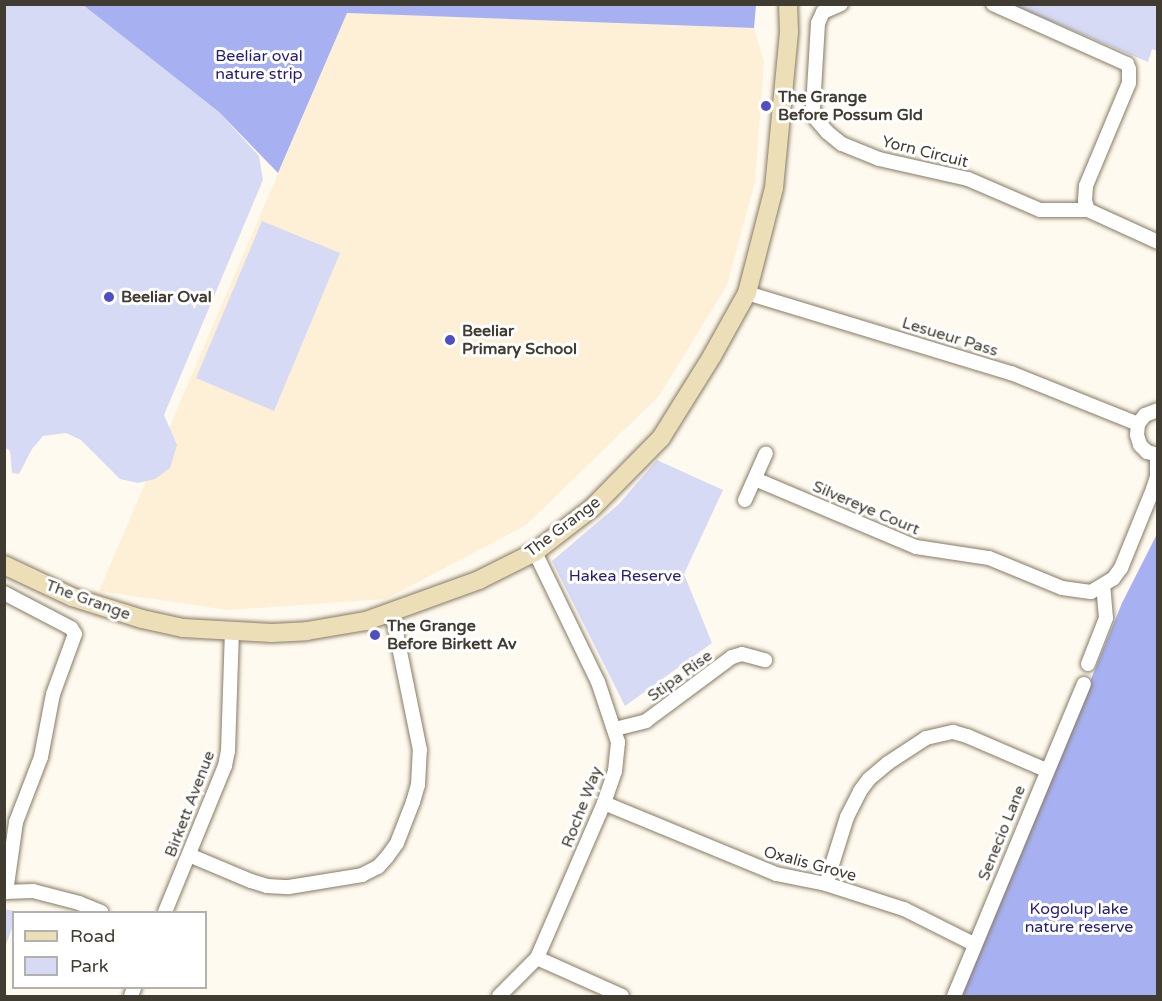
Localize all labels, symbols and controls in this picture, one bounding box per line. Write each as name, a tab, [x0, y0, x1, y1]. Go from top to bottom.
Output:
park label: Beeliar oval nature strip	[215, 46, 303, 84]
place label: The Grange Before Possum Gld	[778, 87, 923, 125]
marker: The Grange Before Possum Gld	[759, 99, 773, 113]
street label: Yorn Circuit	[880, 132, 970, 172]
place label: Beeliar Oval	[121, 287, 212, 307]
marker: Beeliar Oval	[102, 290, 116, 304]
street label: Lesueur Pass	[900, 313, 1000, 361]
place label: Beeliar Primary School	[462, 321, 577, 359]
marker: Beeliar Primary School	[443, 333, 457, 347]
street label: Silvereye Court	[810, 477, 922, 539]
street label: The Grange	[522, 493, 604, 561]
park label: Hakea Reserve	[569, 566, 681, 586]
street label: The Grange	[43, 576, 133, 624]
place label: The Grange Before Birkett Av	[387, 616, 516, 654]
marker: The Grange Before Birkett Av	[368, 628, 382, 642]
street label: Stipa Rise	[644, 646, 716, 706]
street label: Birkett Avenue	[161, 748, 219, 860]
street label: Roche Way	[558, 764, 606, 850]
street label: Senecio Lane	[974, 783, 1030, 883]
street label: Oxalis Grove	[761, 842, 859, 886]
park label: Kogolup lake nature reserve	[1025, 899, 1133, 937]
legend	[12, 911, 207, 989]
text: Road	[70, 925, 115, 947]
text: Park	[70, 955, 108, 977]

